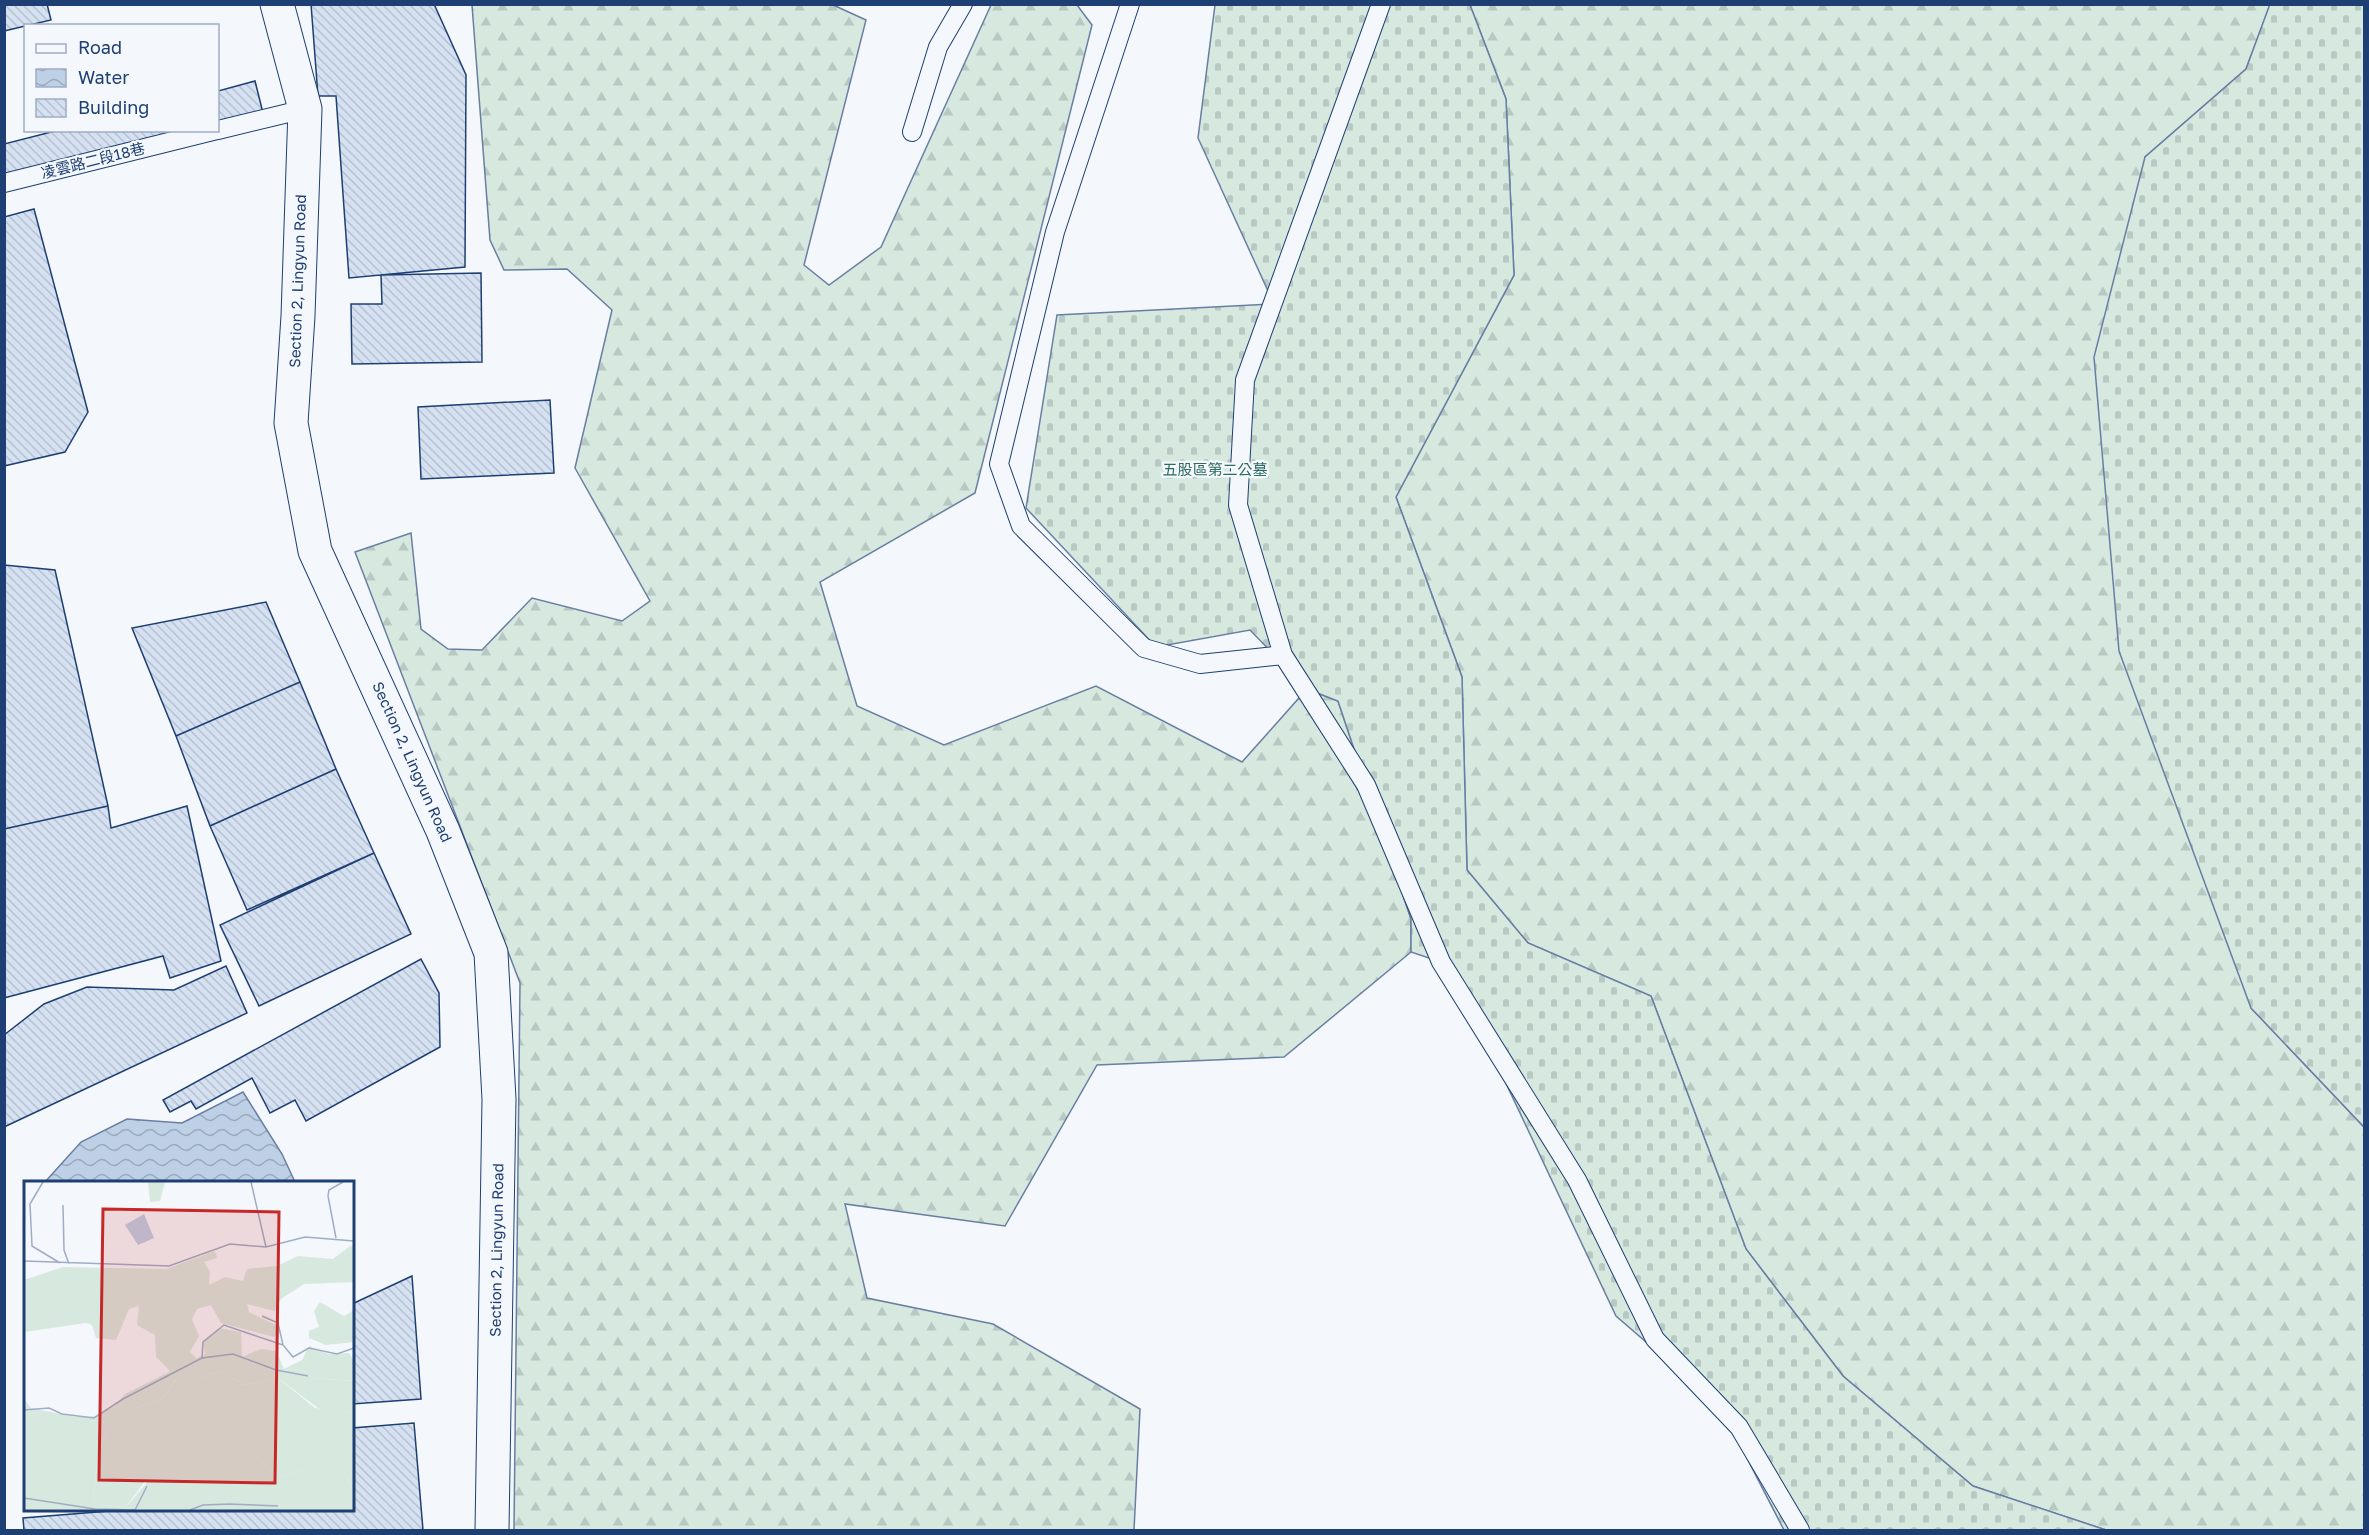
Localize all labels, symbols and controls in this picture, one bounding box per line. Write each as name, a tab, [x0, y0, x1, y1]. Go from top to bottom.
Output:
legend	[24, 24, 219, 132]
text: Road	[78, 36, 122, 58]
text: Water	[78, 66, 129, 88]
text: Building	[78, 96, 149, 118]
street label: 凌雲路二段18巷	[39, 138, 147, 182]
street label: Section 2, Lingyun Road	[285, 194, 309, 368]
park label: 五股區第二公墓	[1162, 460, 1268, 478]
street label: Section 2, Lingyun Road	[369, 679, 456, 845]
street label: Section 2, Lingyun Road	[485, 1163, 507, 1337]
inset map	[24, 1181, 354, 1511]

